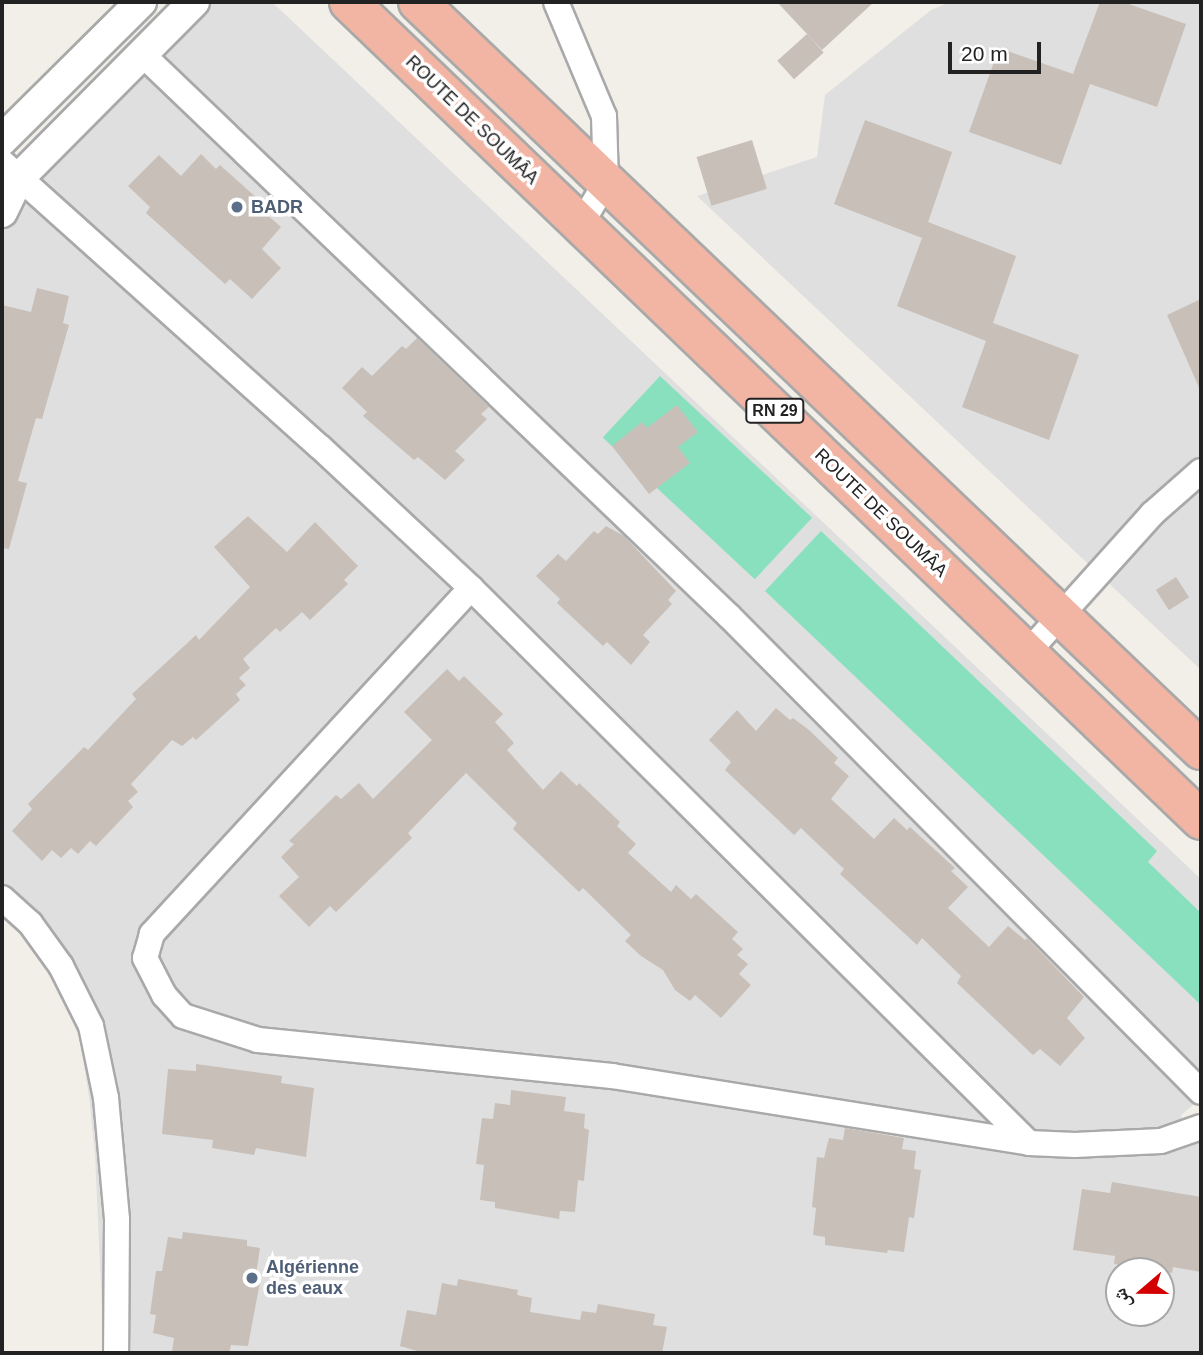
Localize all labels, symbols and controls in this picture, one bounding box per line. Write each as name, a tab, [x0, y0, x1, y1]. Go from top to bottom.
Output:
scale bar	[951, 28, 1044, 72]
text: 20 m	[961, 42, 1008, 65]
street label: ROUTE DE SOUMÂA	[401, 51, 543, 189]
place label: BADR	[251, 196, 303, 218]
marker: BADR	[229, 199, 245, 215]
road number: RN 29	[745, 398, 805, 424]
street label: ROUTE DE SOUMÂA	[810, 444, 952, 582]
place label: Algérienne des eaux	[266, 1257, 359, 1300]
north arrow	[1105, 1257, 1175, 1327]
marker: Algérienne des eaux	[244, 1270, 260, 1286]
text: ش	[1108, 1286, 1135, 1312]

